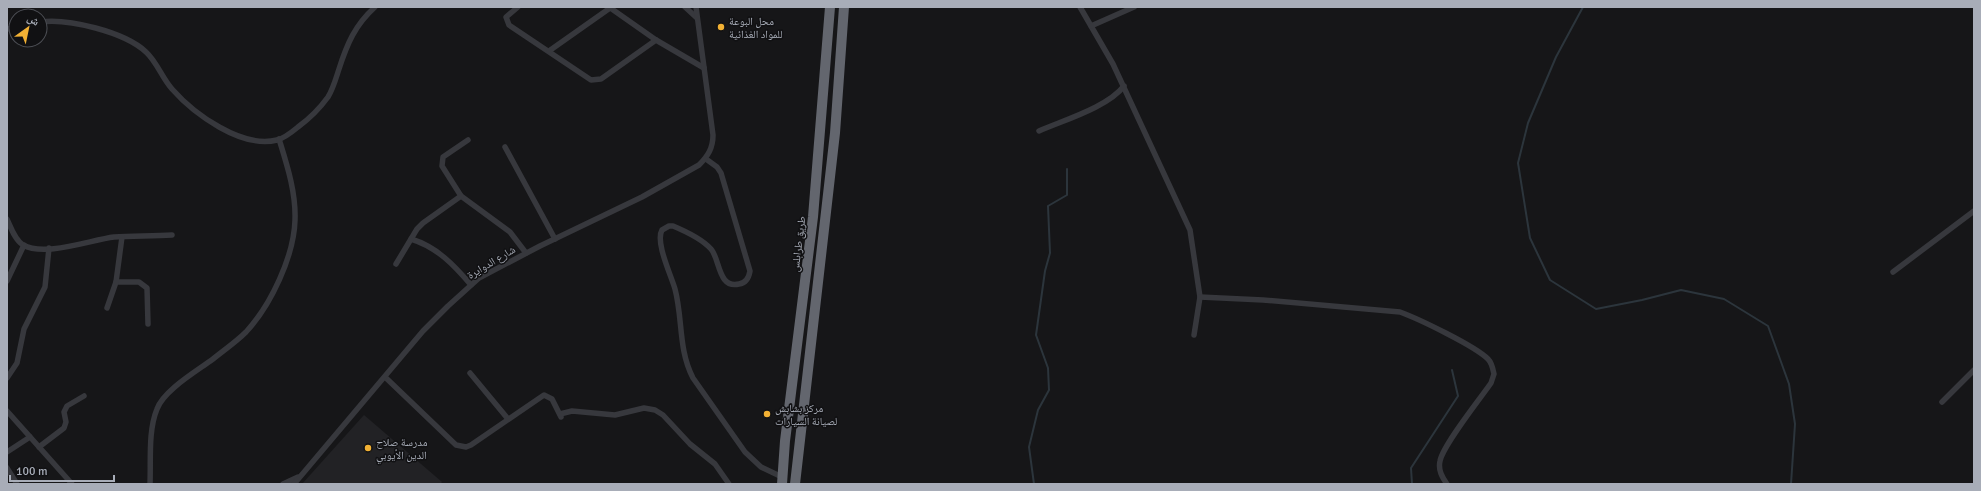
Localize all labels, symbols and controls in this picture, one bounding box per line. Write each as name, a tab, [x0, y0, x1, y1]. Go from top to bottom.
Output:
north arrow	[8, 8, 48, 48]
text: ش	[24, 11, 42, 30]
place label: محل البوعة للمواد الغذائية	[729, 15, 783, 41]
marker: محل البوعة للمواد الغذائية	[716, 22, 726, 32]
street label: طريق طرابلس	[789, 215, 808, 273]
street label: شارع الدوايرة	[465, 243, 518, 282]
place label: مركز بشابش لصيانة السيارات	[775, 402, 837, 428]
marker: مركز بشابش لصيانة السيارات	[762, 409, 772, 419]
place label: مدرسة صلاح الدين الأيوبي	[376, 436, 427, 464]
marker: مدرسة صلاح الدين الأيوبي	[363, 443, 373, 453]
scale bar	[10, 457, 114, 483]
text: 100 m	[16, 464, 48, 479]

